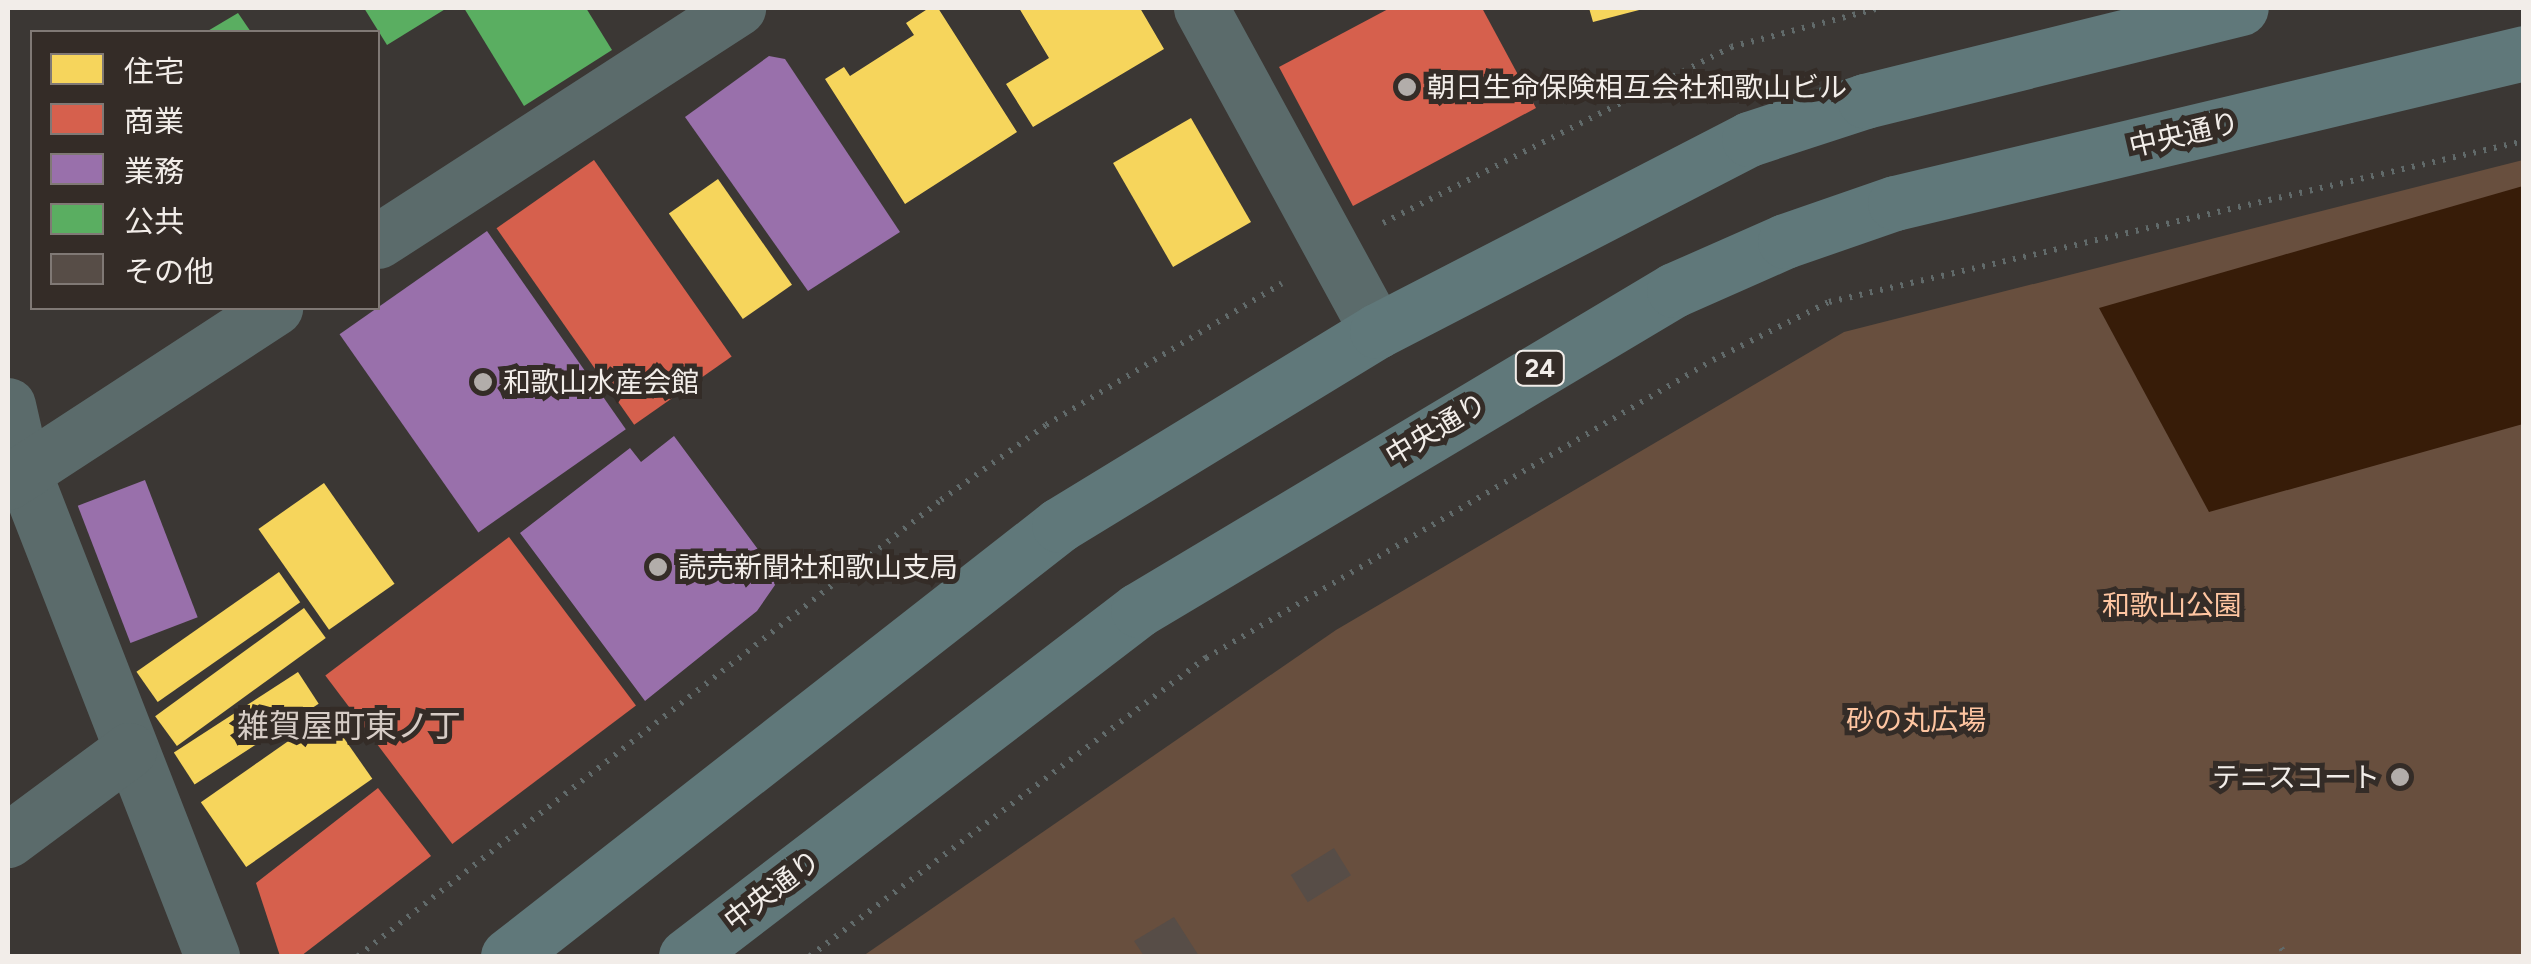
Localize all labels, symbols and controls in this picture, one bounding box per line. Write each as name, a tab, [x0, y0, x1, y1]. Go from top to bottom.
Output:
legend	[30, 30, 380, 310]
text: 住宅	[124, 53, 184, 90]
place label: 朝日生命保険相互会社和歌山ビル	[1427, 70, 1847, 104]
marker: 朝日生命保険相互会社和歌山ビル	[1396, 76, 1418, 98]
text: 商業	[124, 103, 184, 140]
street label: 中央通り	[2126, 105, 2242, 163]
text: 業務	[124, 153, 184, 190]
text: 公共	[124, 203, 184, 240]
text: その他	[124, 253, 214, 290]
road number: 24	[1512, 348, 1568, 388]
place label: 和歌山水産会館	[503, 365, 699, 399]
marker: 和歌山水産会館	[472, 371, 494, 393]
street label: 中央通り	[1379, 386, 1493, 472]
place label: 読売新聞社和歌山支局	[678, 550, 958, 584]
marker: 読売新聞社和歌山支局	[647, 556, 669, 578]
park label: 和歌山公園	[2102, 588, 2242, 622]
park label: 砂の丸広場	[1846, 703, 1986, 737]
district label: 雑賀屋町東ノ丁	[237, 707, 461, 745]
place label: テニスコート	[2212, 760, 2380, 794]
marker: テニスコート	[2389, 766, 2411, 788]
street label: 中央通り	[717, 843, 827, 937]

